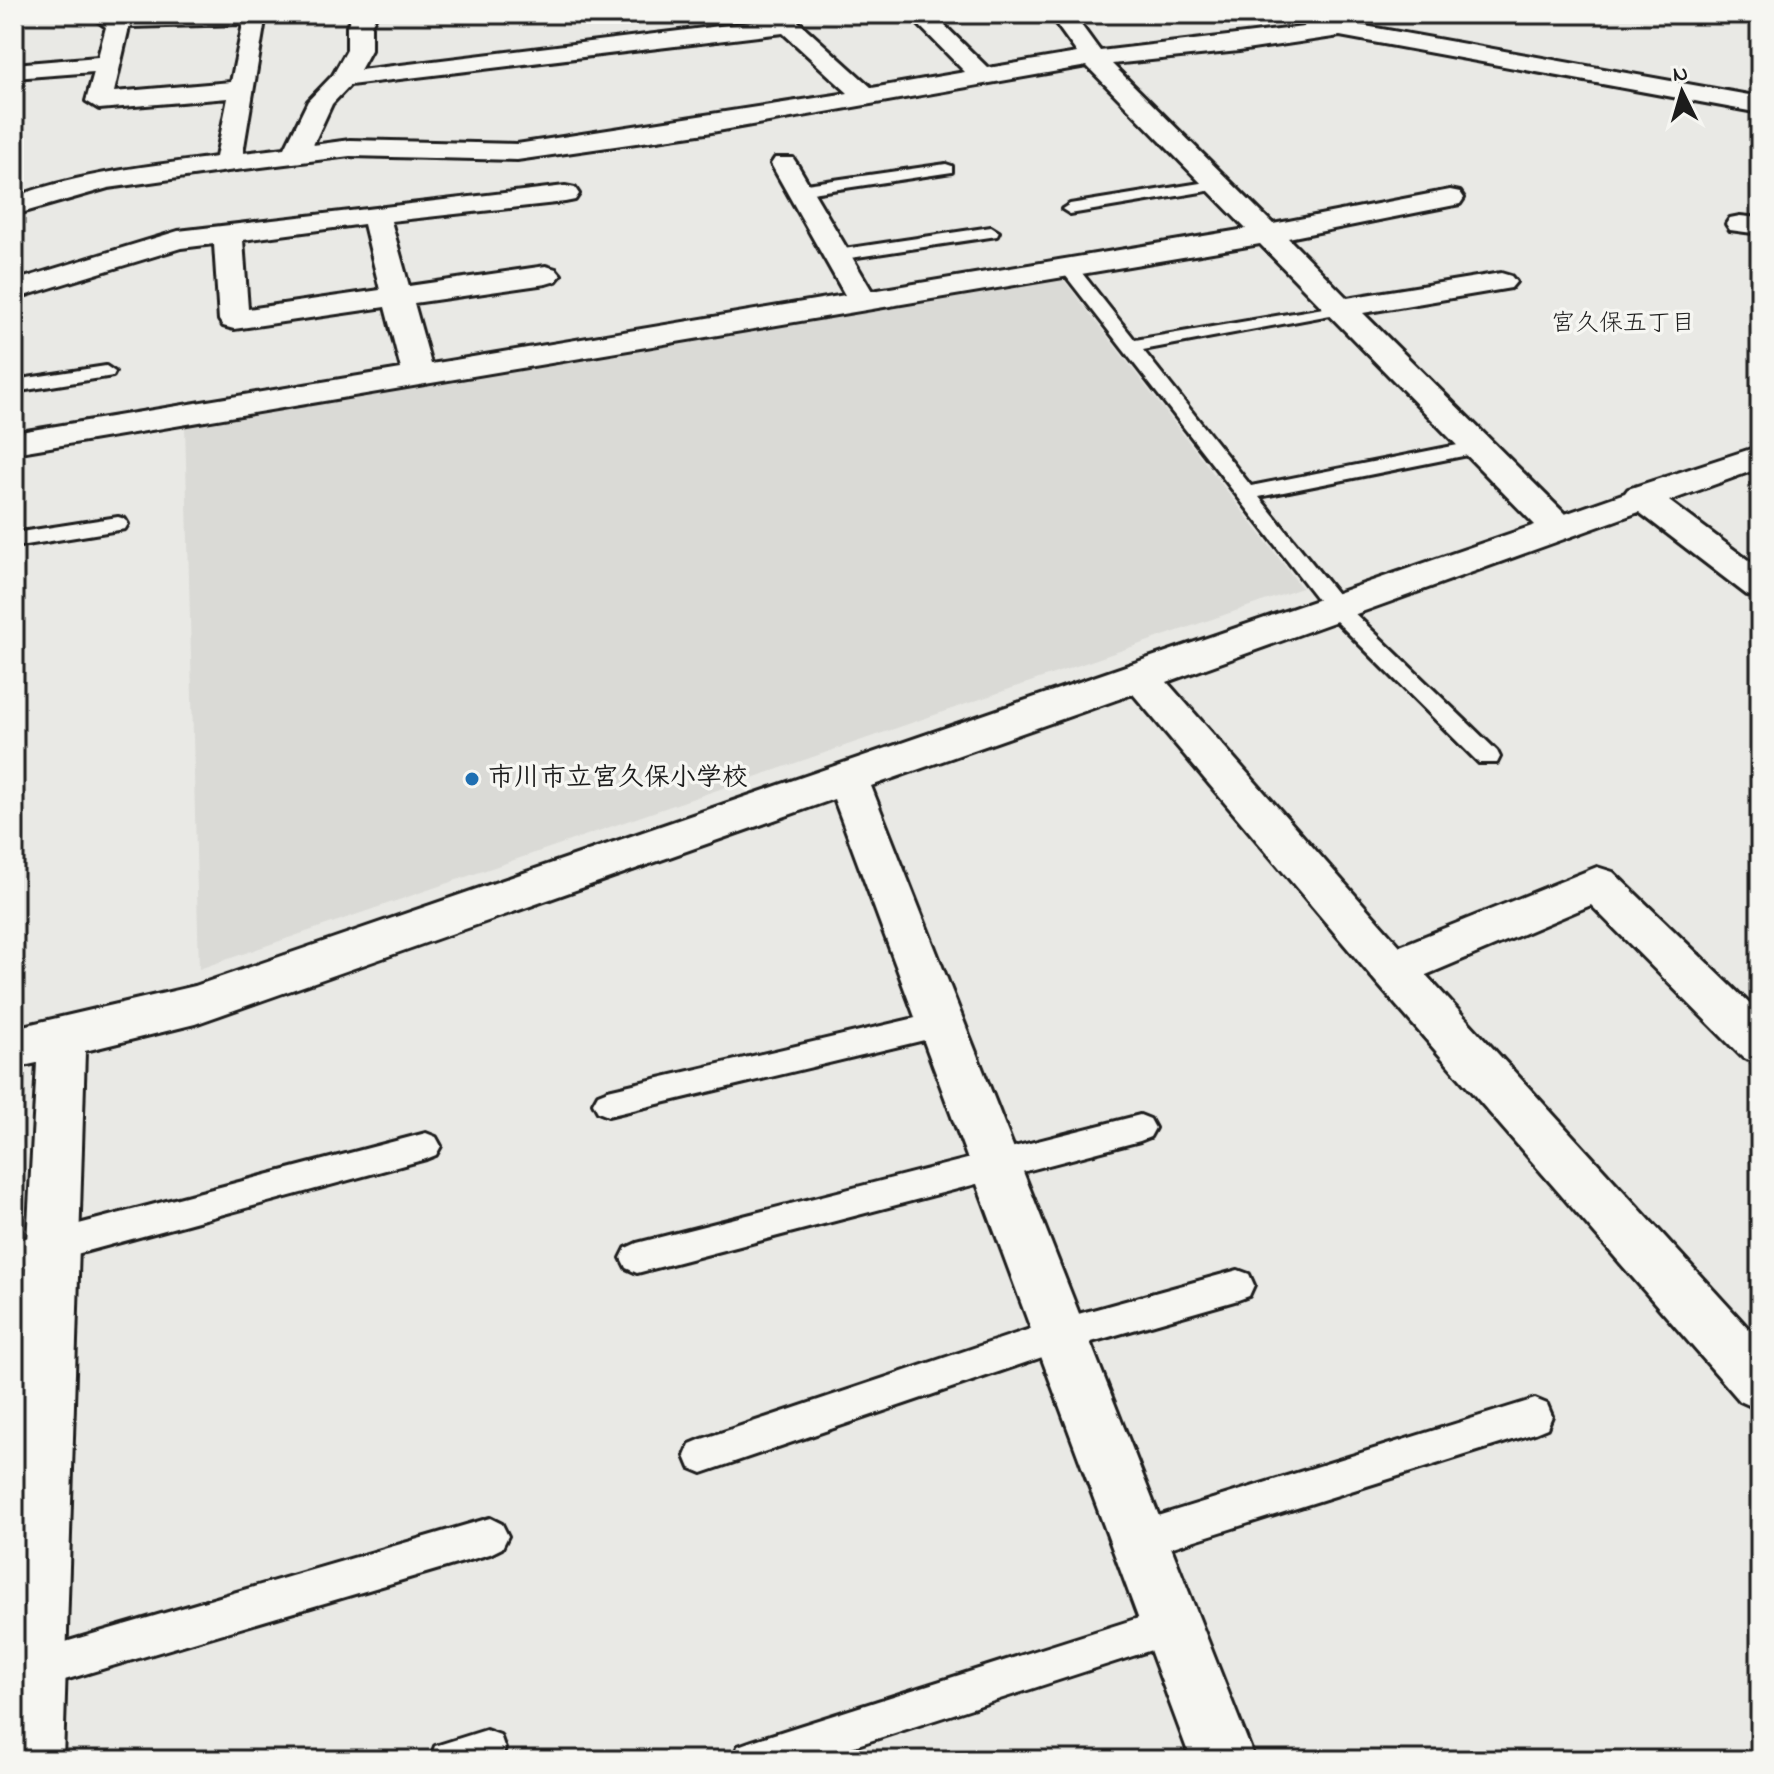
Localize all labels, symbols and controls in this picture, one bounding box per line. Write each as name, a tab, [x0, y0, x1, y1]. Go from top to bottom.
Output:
north arrow	[1642, 52, 1722, 132]
text: N	[1672, 58, 1689, 92]
district label: 宮久保五丁目	[1551, 307, 1695, 342]
place label: 市川市立宮久保小学校	[488, 760, 748, 798]
marker: 市川市立宮久保小学校	[463, 770, 481, 788]

